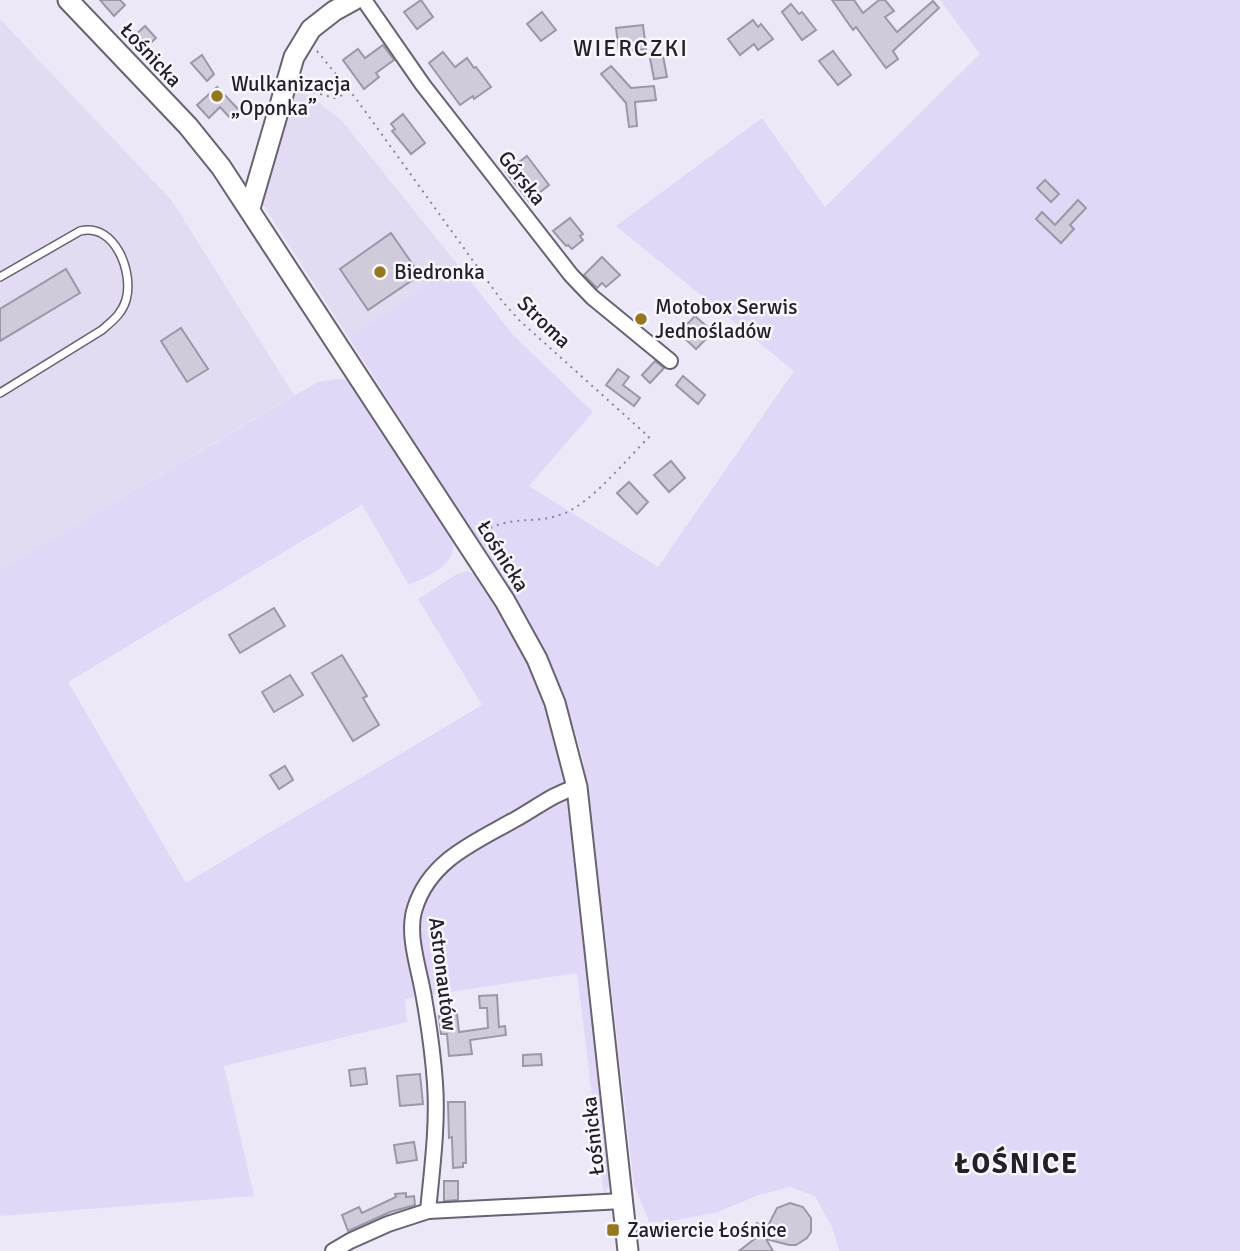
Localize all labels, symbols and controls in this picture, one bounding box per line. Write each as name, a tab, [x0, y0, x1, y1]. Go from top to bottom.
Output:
street label: Łośnicka	[115, 17, 187, 93]
district label: WIERCZKI	[573, 34, 689, 63]
place label: Wulkanizacja „Oponka”	[231, 71, 351, 121]
marker: Wulkanizacja „Oponka”	[209, 88, 225, 104]
street label: Górska	[493, 145, 551, 211]
place label: Biedronka	[394, 259, 485, 285]
marker: Biedronka	[372, 264, 388, 280]
street label: Stroma	[512, 290, 576, 354]
place label: Motobox Serwis Jednośladów	[655, 294, 797, 344]
marker: Motobox Serwis Jednośladów	[633, 311, 649, 327]
street label: Łośnicka	[471, 516, 535, 596]
street label: Astronautów	[423, 916, 463, 1032]
street label: Łośnicka	[576, 1095, 610, 1177]
district label: ŁOŚNICE	[954, 1145, 1079, 1181]
place label: Zawiercie Łośnice	[627, 1217, 787, 1243]
marker: Zawiercie Łośnice	[605, 1222, 621, 1238]

